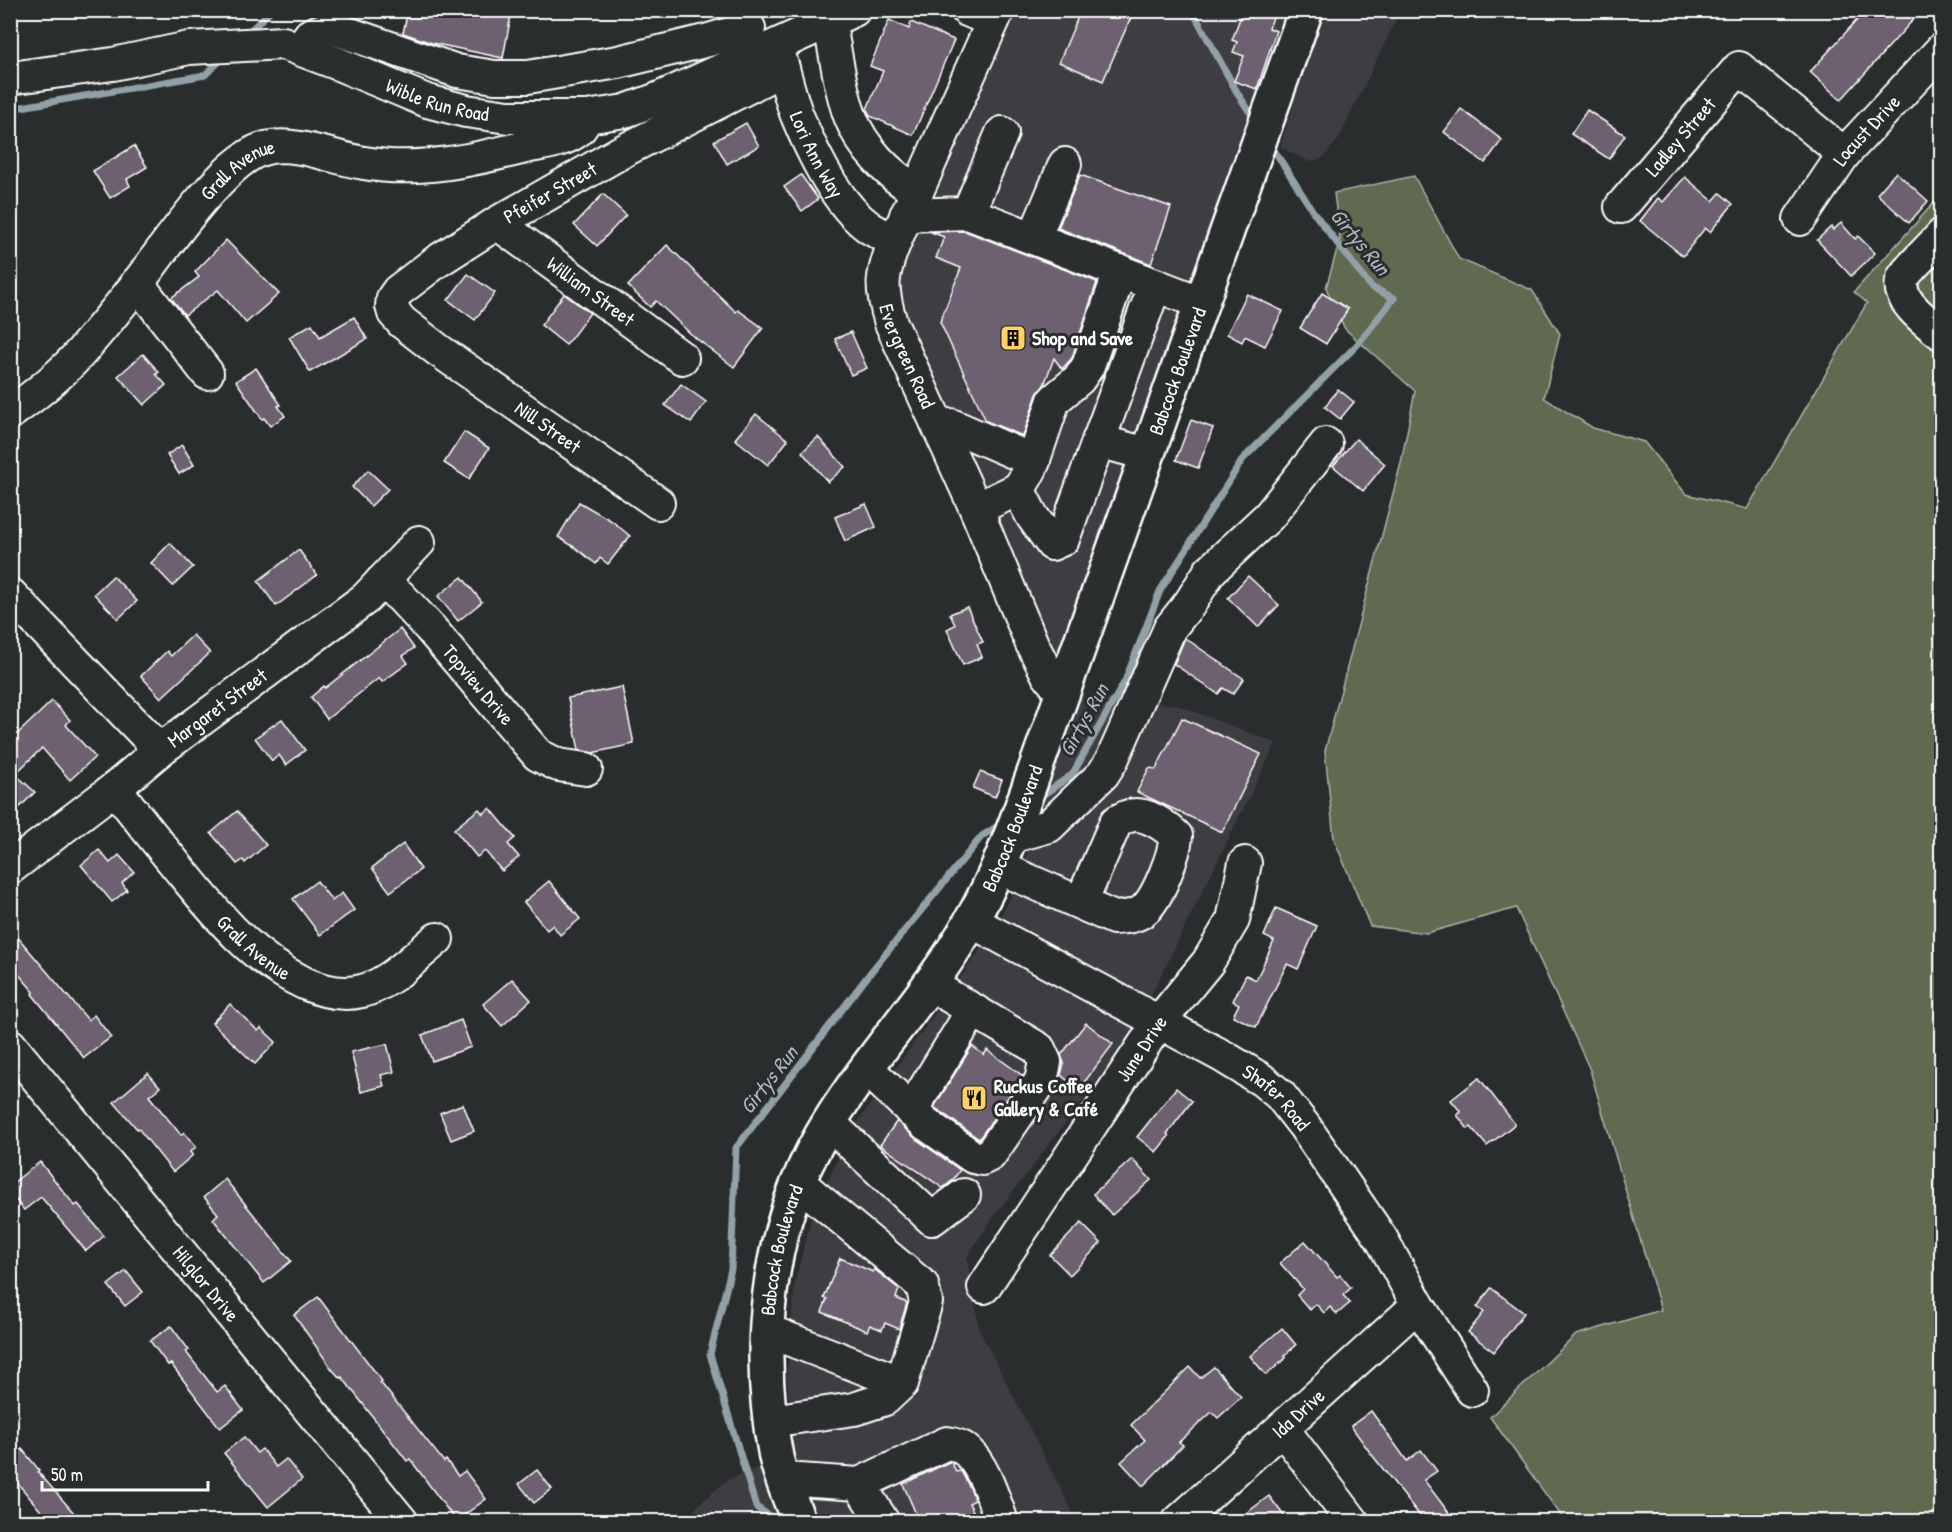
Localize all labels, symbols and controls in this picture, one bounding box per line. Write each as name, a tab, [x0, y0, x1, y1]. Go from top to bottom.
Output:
street label: Wible Run Road	[382, 71, 491, 127]
street label: Locust Drive	[1826, 88, 1906, 171]
street label: Ladley Street	[1639, 90, 1722, 182]
street label: Lori Ann Way	[784, 107, 850, 203]
street label: Grall Avenue	[193, 133, 277, 206]
street label: Pfeifer Street	[498, 154, 602, 230]
water label: Girtys Run	[1324, 202, 1398, 283]
street label: William Street	[542, 250, 641, 333]
street label: Evergreen Road	[873, 301, 942, 412]
street label: Babcock Boulevard	[1142, 303, 1212, 438]
building icon: Shop and Save	[998, 323, 1028, 353]
place label: Shop and Save	[1032, 324, 1133, 352]
street label: Nill Street	[510, 394, 588, 460]
street label: Topview Drive	[437, 638, 521, 731]
street label: Margaret Street	[161, 661, 273, 753]
water label: Girtys Run	[1052, 677, 1116, 761]
street label: Babcock Boulevard	[975, 761, 1049, 896]
street label: Grall Avenue	[211, 908, 296, 986]
street label: June Drive	[1109, 1009, 1173, 1087]
water label: Girtys Run	[733, 1038, 805, 1120]
street label: Shafer Road	[1238, 1057, 1317, 1136]
place label: Ruckus Coffee Gallery & Café	[994, 1072, 1098, 1123]
restaurant icon: Ruckus Coffee Gallery & Café	[959, 1083, 989, 1113]
street label: Babcock Boulevard	[754, 1180, 809, 1317]
street label: Hilglor Drive	[167, 1240, 246, 1327]
street label: Ida Drive	[1266, 1382, 1330, 1444]
scale bar	[42, 1454, 208, 1492]
text: 50 m	[51, 1462, 83, 1487]

